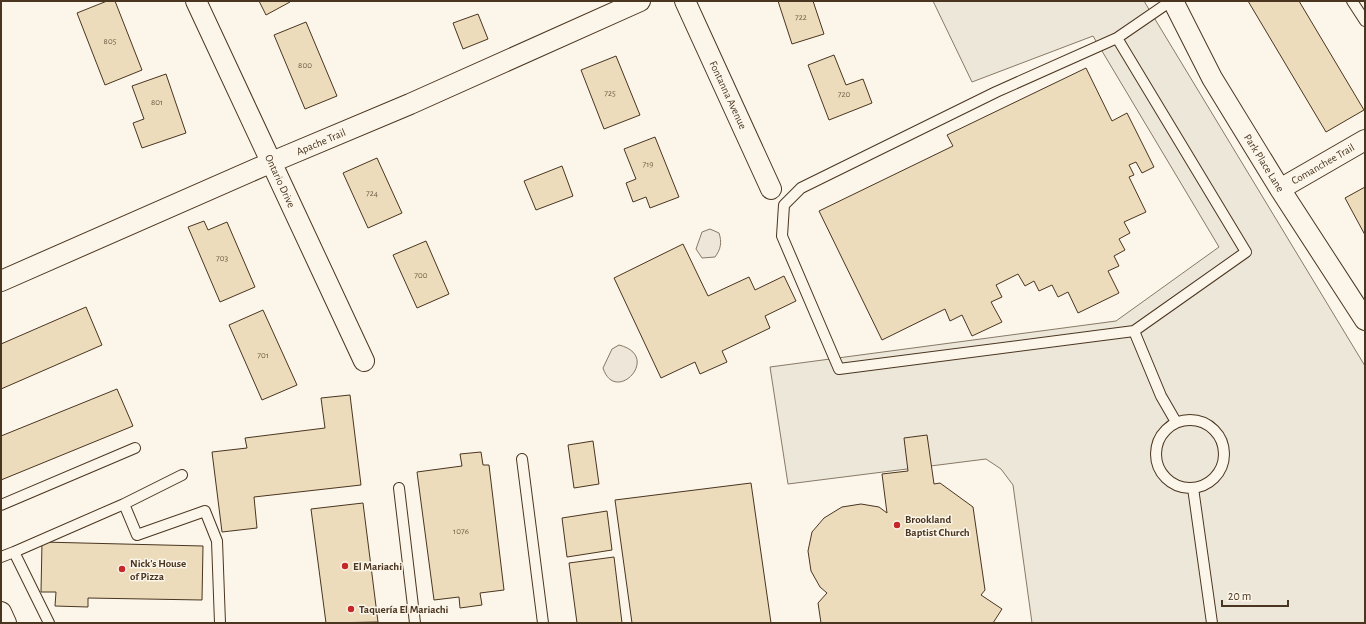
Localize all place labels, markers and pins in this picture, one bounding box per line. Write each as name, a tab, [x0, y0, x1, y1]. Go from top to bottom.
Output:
place label: Brookland Baptist Church	[905, 514, 970, 538]
marker: Brookland Baptist Church	[892, 520, 902, 530]
place label: Nick's House of Pizza	[130, 558, 186, 582]
marker: El Mariachi	[340, 561, 350, 571]
place label: El Mariachi	[353, 561, 402, 572]
marker: Nick's House of Pizza	[117, 564, 127, 574]
marker: Taquería El Mariachi	[346, 604, 356, 614]
place label: Taquería El Mariachi	[359, 604, 449, 615]

